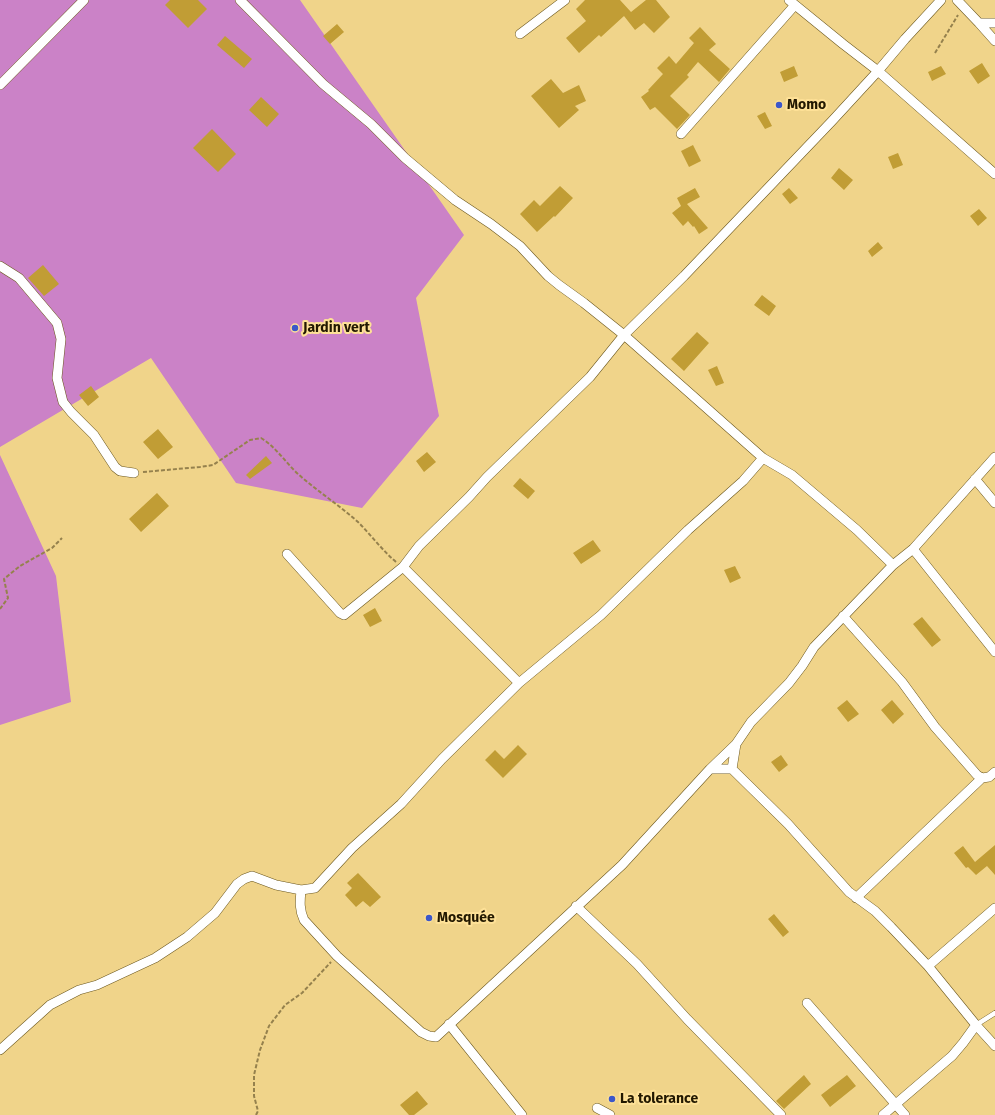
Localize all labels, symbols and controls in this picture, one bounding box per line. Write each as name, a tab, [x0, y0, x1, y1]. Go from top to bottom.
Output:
place label: Momo	[787, 97, 826, 113]
marker: Momo	[774, 100, 784, 110]
place label: Jardin vert	[303, 320, 370, 336]
marker: Jardin vert	[290, 323, 300, 333]
place label: Mosquée	[437, 910, 495, 926]
marker: Mosquée	[424, 913, 434, 923]
place label: La tolerance	[620, 1091, 698, 1107]
marker: La tolerance	[607, 1094, 617, 1104]

